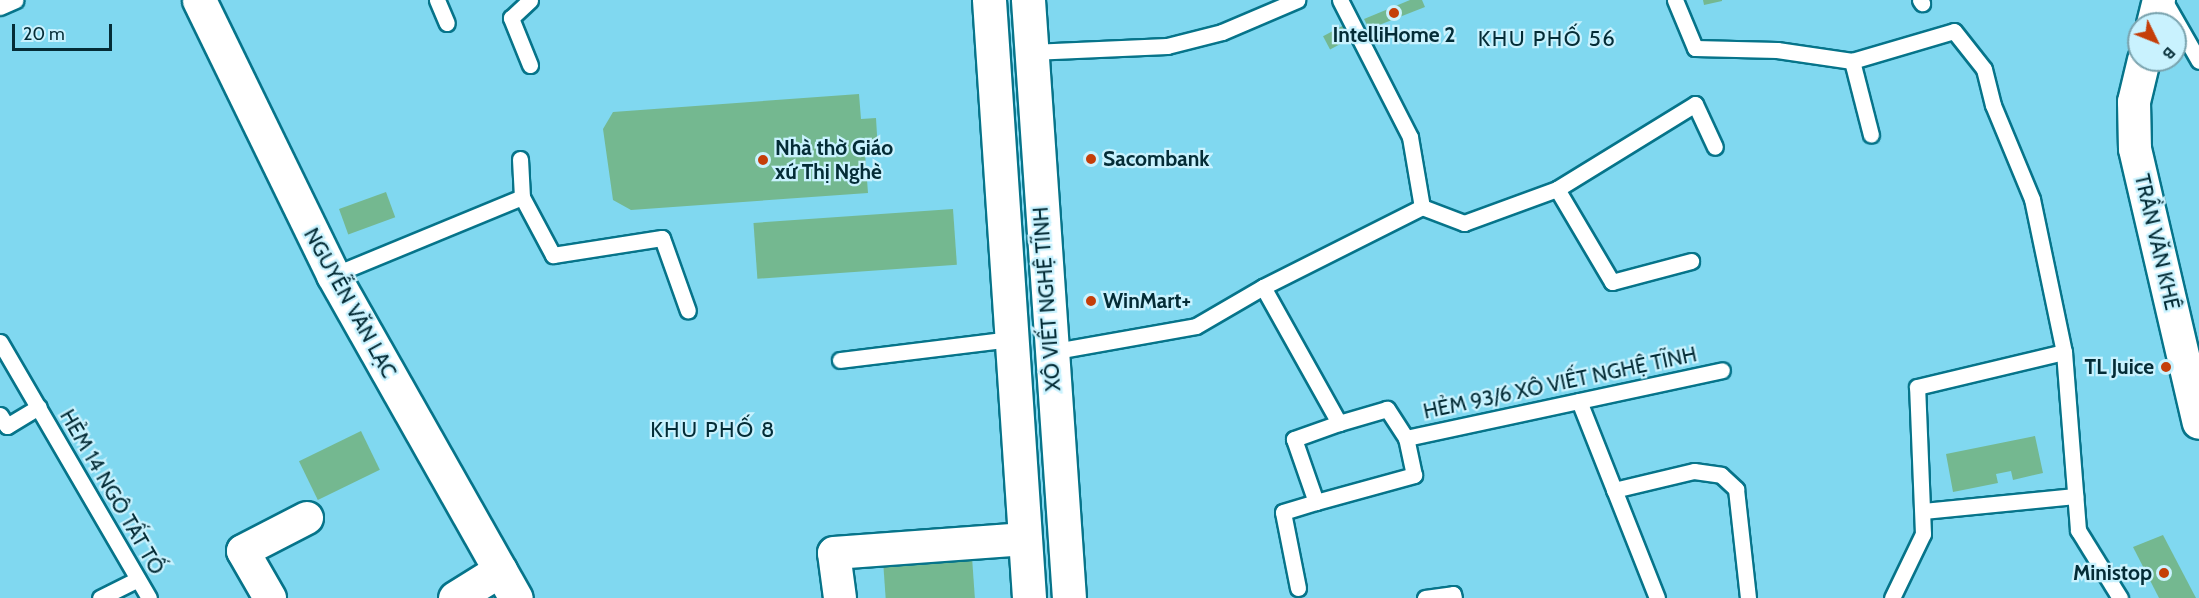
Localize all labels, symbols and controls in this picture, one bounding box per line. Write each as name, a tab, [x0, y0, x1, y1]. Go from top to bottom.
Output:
marker: IntelliHome 2	[1387, 6, 1401, 20]
scale bar	[15, 12, 116, 50]
north arrow	[2127, 12, 2187, 72]
place label: IntelliHome 2	[1333, 22, 1455, 48]
text: 20 m	[23, 23, 65, 45]
district label: KHU PHỐ 56	[1478, 26, 1616, 52]
text: B	[2159, 43, 2179, 63]
place label: Nhà thờ Giáo xứ Thị Nghè	[775, 135, 893, 185]
place label: Sacombank	[1103, 146, 1210, 172]
marker: Sacombank	[1084, 152, 1098, 166]
marker: Nhà thờ Giáo xứ Thị Nghè	[756, 153, 770, 167]
street label: TRẦN VĂN KHÊ	[2129, 172, 2185, 312]
street label: XÔ VIẾT NGHỆ TĨNH	[1028, 206, 1066, 392]
street label: NGUYỄN VĂN LẠC	[298, 224, 402, 382]
place label: WinMart+	[1103, 288, 1191, 314]
marker: WinMart+	[1084, 294, 1098, 308]
street label: HẺM 93/6 XÔ VIẾT NGHỆ TĨNH	[1421, 342, 1699, 424]
place label: TL Juice	[2085, 354, 2154, 380]
marker: TL Juice	[2159, 360, 2173, 374]
street label: HẺM 14 NGÔ TẤT TỐ	[54, 405, 170, 579]
district label: KHU PHỐ 8	[650, 417, 776, 443]
place label: Ministop	[2073, 560, 2152, 586]
marker: Ministop	[2157, 566, 2171, 580]

